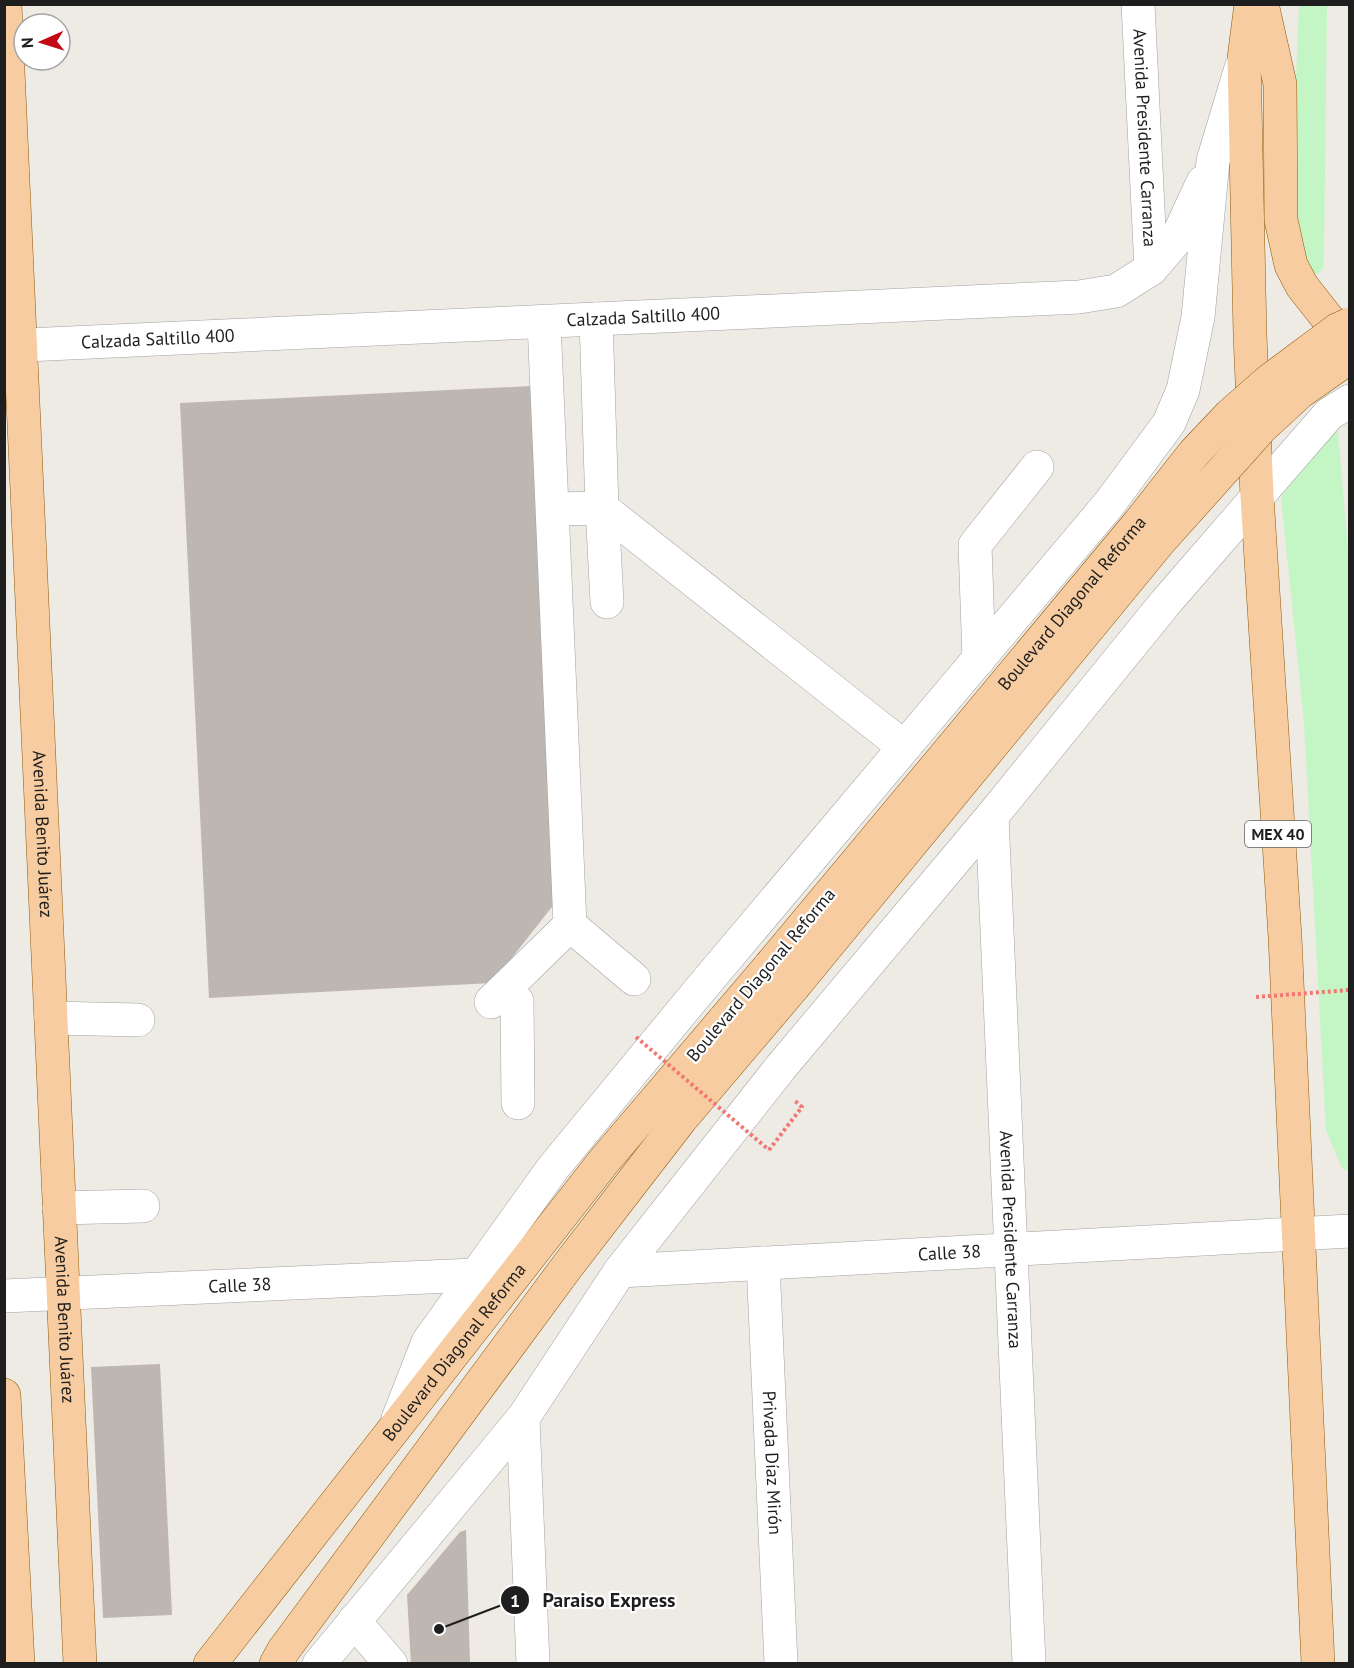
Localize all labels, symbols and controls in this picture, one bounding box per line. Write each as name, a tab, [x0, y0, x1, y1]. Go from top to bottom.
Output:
north arrow	[12, 12, 72, 72]
street label: Avenida Presidente Carranza	[1128, 28, 1162, 247]
text: N	[17, 37, 37, 49]
street label: Calzada Saltillo 400	[566, 301, 721, 331]
street label: Calzada Saltillo 400	[80, 323, 235, 353]
street label: Boulevard Diagonal Reforma	[993, 511, 1151, 695]
street label: Avenida Benito Juárez	[28, 750, 58, 918]
road number: MEX 40	[1245, 821, 1311, 847]
street label: Boulevard Diagonal Reforma	[681, 883, 840, 1066]
street label: Avenida Presidente Carranza	[995, 1130, 1027, 1349]
street label: Avenida Benito Juárez	[50, 1235, 80, 1404]
street label: Calle 38	[917, 1239, 982, 1266]
street label: Boulevard Diagonal Reforma	[377, 1258, 531, 1446]
street label: Calle 38	[208, 1272, 272, 1298]
street label: Privada Díaz Mirón	[758, 1390, 787, 1535]
callout: Paraiso Express	[500, 1581, 687, 1619]
text: Paraiso Express	[542, 1587, 676, 1613]
text: 1	[510, 1589, 520, 1612]

